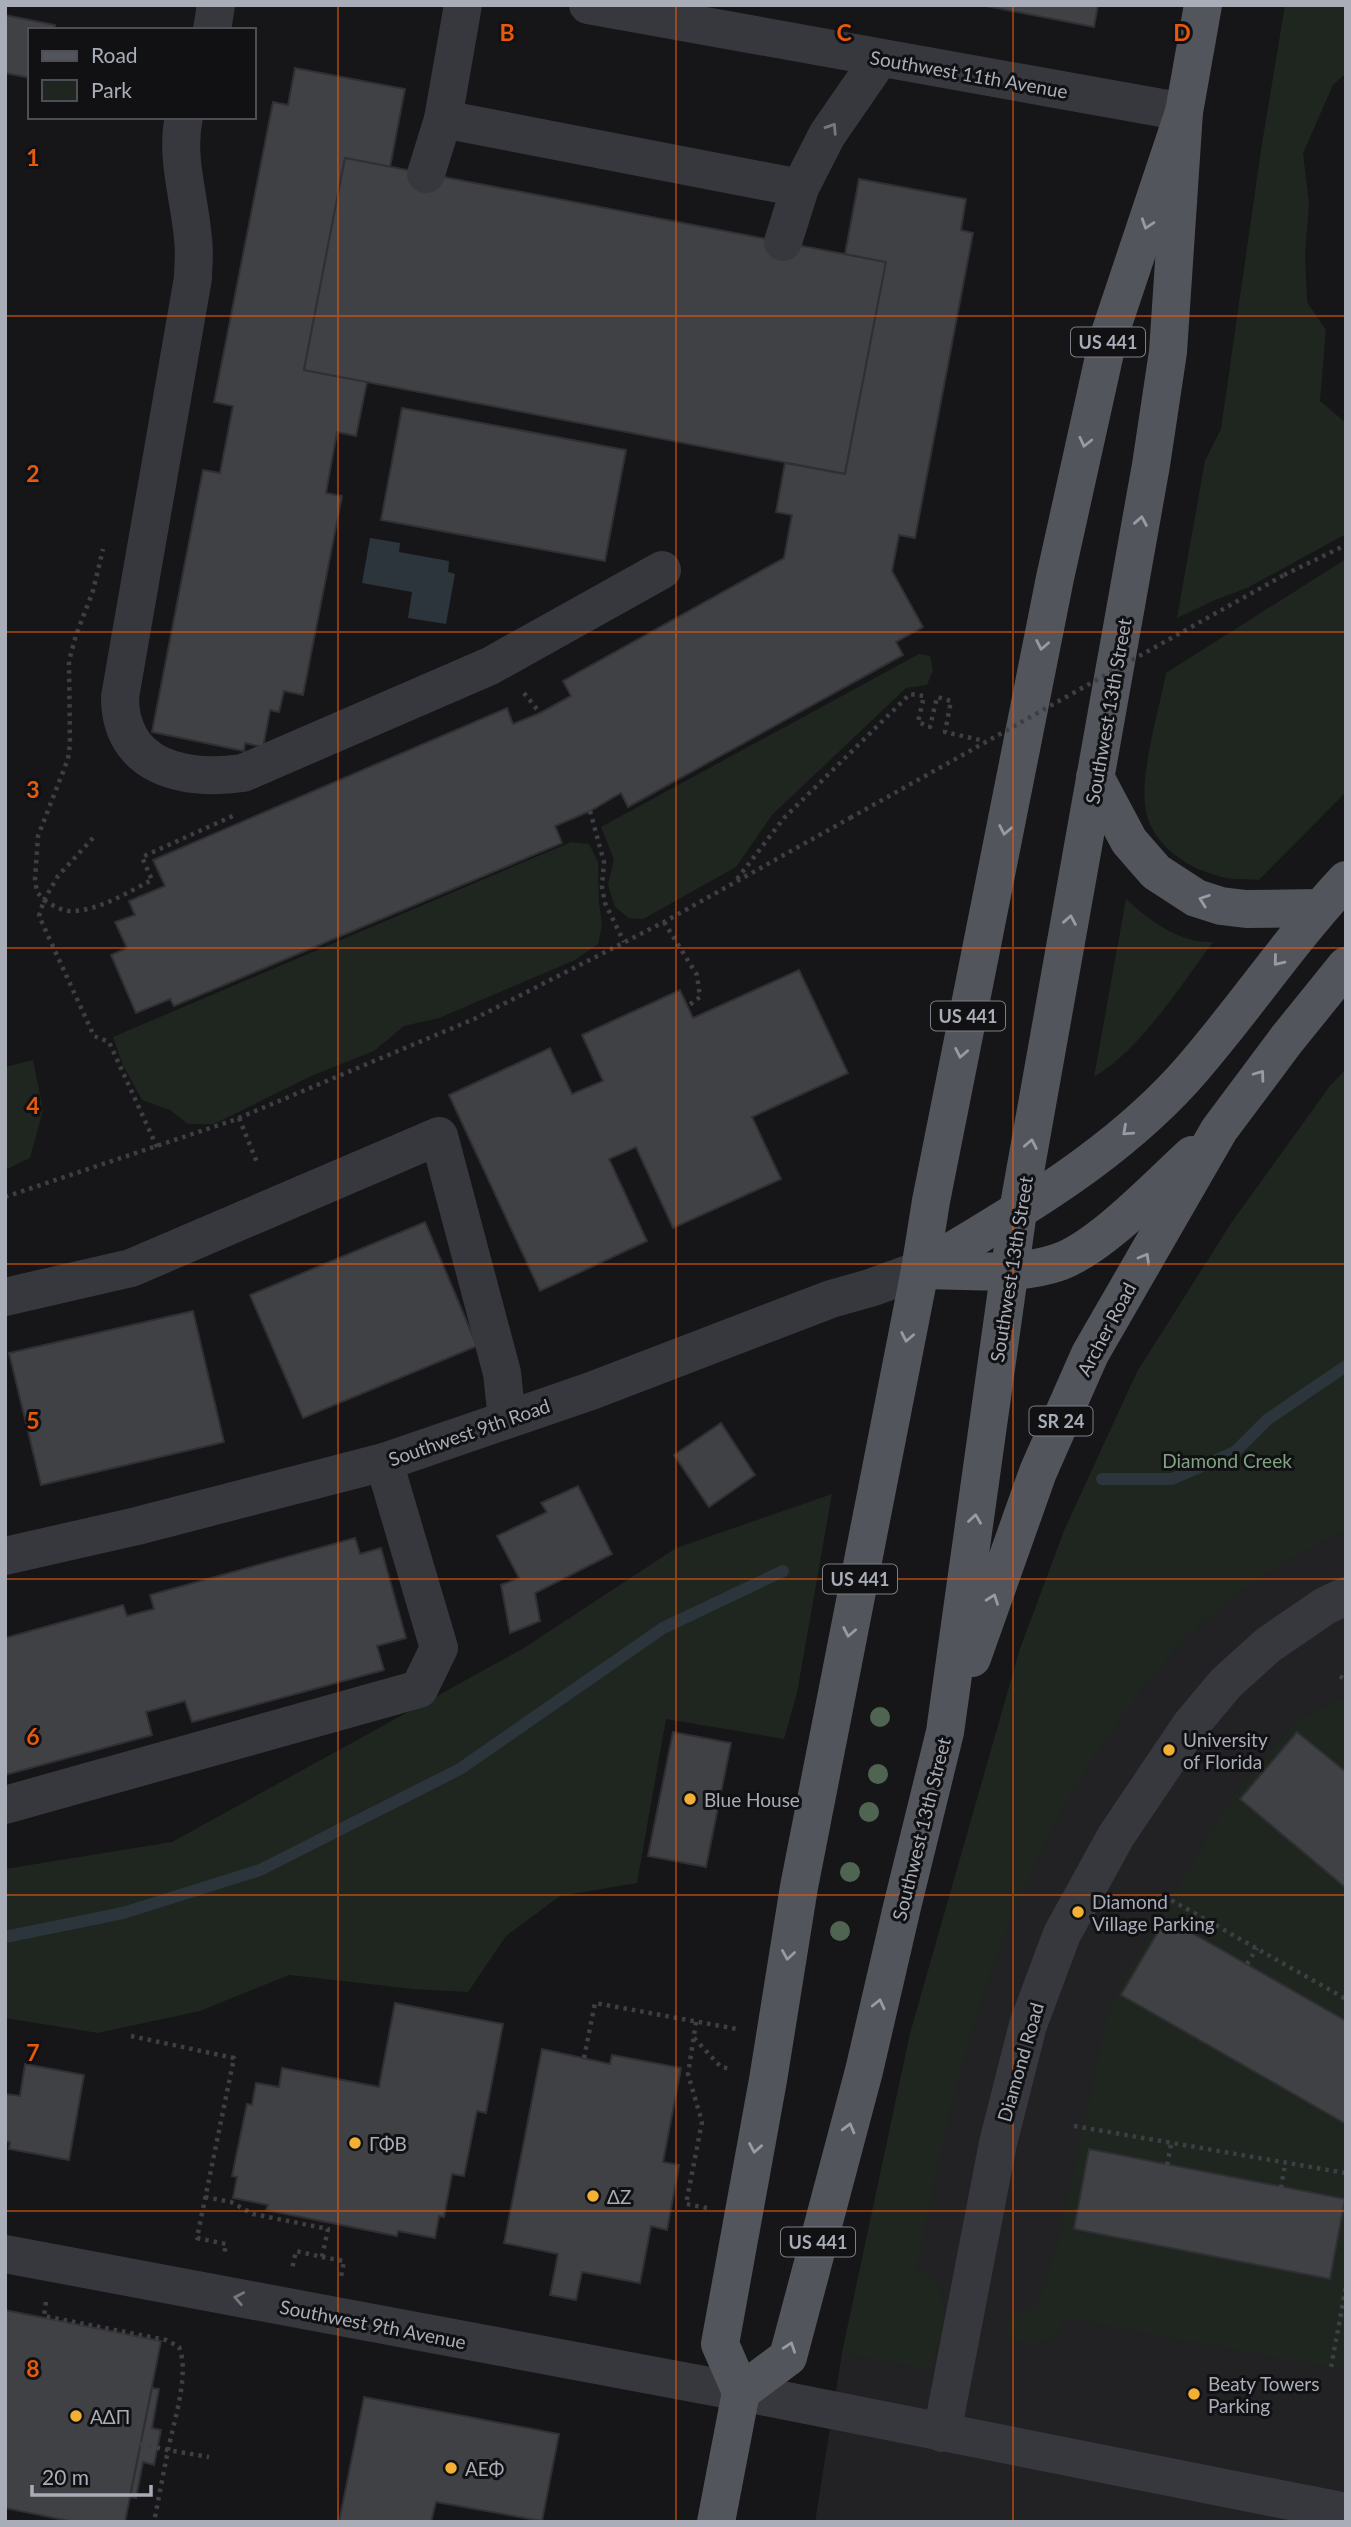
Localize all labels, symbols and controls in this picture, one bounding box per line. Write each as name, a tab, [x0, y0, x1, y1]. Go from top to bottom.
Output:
text: B	[499, 18, 515, 46]
text: C	[836, 18, 852, 46]
text: D	[1173, 18, 1191, 46]
legend	[28, 28, 256, 119]
text: Road	[91, 42, 138, 67]
street label: Southwest 11th Avenue	[868, 45, 1070, 103]
text: Park	[91, 77, 132, 102]
one-way arrow	[824, 123, 836, 136]
text: 1	[26, 143, 40, 171]
one-way arrow	[1141, 217, 1155, 229]
road number: US 441	[1071, 328, 1145, 356]
one-way arrow	[1078, 436, 1093, 448]
text: 2	[26, 459, 40, 487]
one-way arrow	[1133, 515, 1148, 527]
street label: Southwest 13th Street	[1080, 616, 1136, 806]
one-way arrow	[1035, 639, 1050, 651]
text: 3	[26, 775, 40, 803]
one-way arrow	[998, 824, 1013, 836]
one-way arrow	[1199, 894, 1211, 908]
one-way arrow	[1062, 914, 1077, 926]
one-way arrow	[1273, 953, 1286, 965]
road number: US 441	[931, 1001, 1005, 1030]
one-way arrow	[954, 1047, 969, 1059]
one-way arrow	[1252, 1070, 1264, 1083]
text: 4	[26, 1091, 40, 1119]
one-way arrow	[1123, 1123, 1136, 1135]
one-way arrow	[1023, 1138, 1038, 1150]
street label: Southwest 13th Street	[985, 1174, 1037, 1364]
one-way arrow	[1137, 1252, 1150, 1265]
street label: Archer Road	[1072, 1278, 1140, 1380]
one-way arrow	[901, 1331, 916, 1343]
street label: Southwest 9th Road	[385, 1394, 553, 1470]
text: 5	[26, 1406, 40, 1434]
road number: SR 24	[1030, 1406, 1092, 1436]
park label: Diamond Creek	[1162, 1449, 1292, 1472]
one-way arrow	[967, 1513, 982, 1525]
road number: US 441	[823, 1564, 897, 1594]
one-way arrow	[985, 1593, 999, 1605]
one-way arrow	[843, 1626, 858, 1638]
text: 6	[26, 1722, 40, 1750]
place label: University of Florida	[1183, 1728, 1268, 1773]
street label: Southwest 13th Street	[887, 1735, 955, 1923]
marker: University of Florida	[1161, 1742, 1177, 1758]
place label: Blue House	[704, 1788, 800, 1811]
marker: Blue House	[682, 1791, 698, 1807]
place label: Diamond Village Parking	[1092, 1890, 1215, 1935]
marker: Diamond Village Parking	[1070, 1904, 1086, 1920]
one-way arrow	[781, 1949, 796, 1961]
one-way arrow	[871, 1998, 885, 2010]
street label: Diamond Road	[992, 2000, 1048, 2124]
text: 7	[26, 2038, 40, 2066]
one-way arrow	[840, 2122, 855, 2134]
place label: ΓΦΒ	[369, 2132, 407, 2155]
marker: ΓΦΒ	[347, 2135, 363, 2151]
one-way arrow	[748, 2142, 763, 2154]
place label: ΔΖ	[607, 2185, 631, 2208]
marker: ΔΖ	[585, 2188, 601, 2204]
road number: US 441	[781, 2228, 855, 2256]
one-way arrow	[233, 2292, 245, 2307]
street label: Southwest 9th Avenue	[278, 2295, 468, 2353]
one-way arrow	[782, 2342, 796, 2354]
text: 8	[26, 2354, 40, 2382]
place label: Beaty Towers Parking	[1208, 2372, 1319, 2417]
marker: Beaty Towers Parking	[1186, 2386, 1202, 2402]
place label: ΑΔΠ	[90, 2405, 130, 2428]
marker: ΑΔΠ	[68, 2408, 84, 2424]
scale bar	[32, 2454, 150, 2498]
place label: ΑΕΦ	[465, 2457, 505, 2480]
marker: ΑΕΦ	[443, 2460, 459, 2476]
text: 20 m	[42, 2464, 89, 2489]

